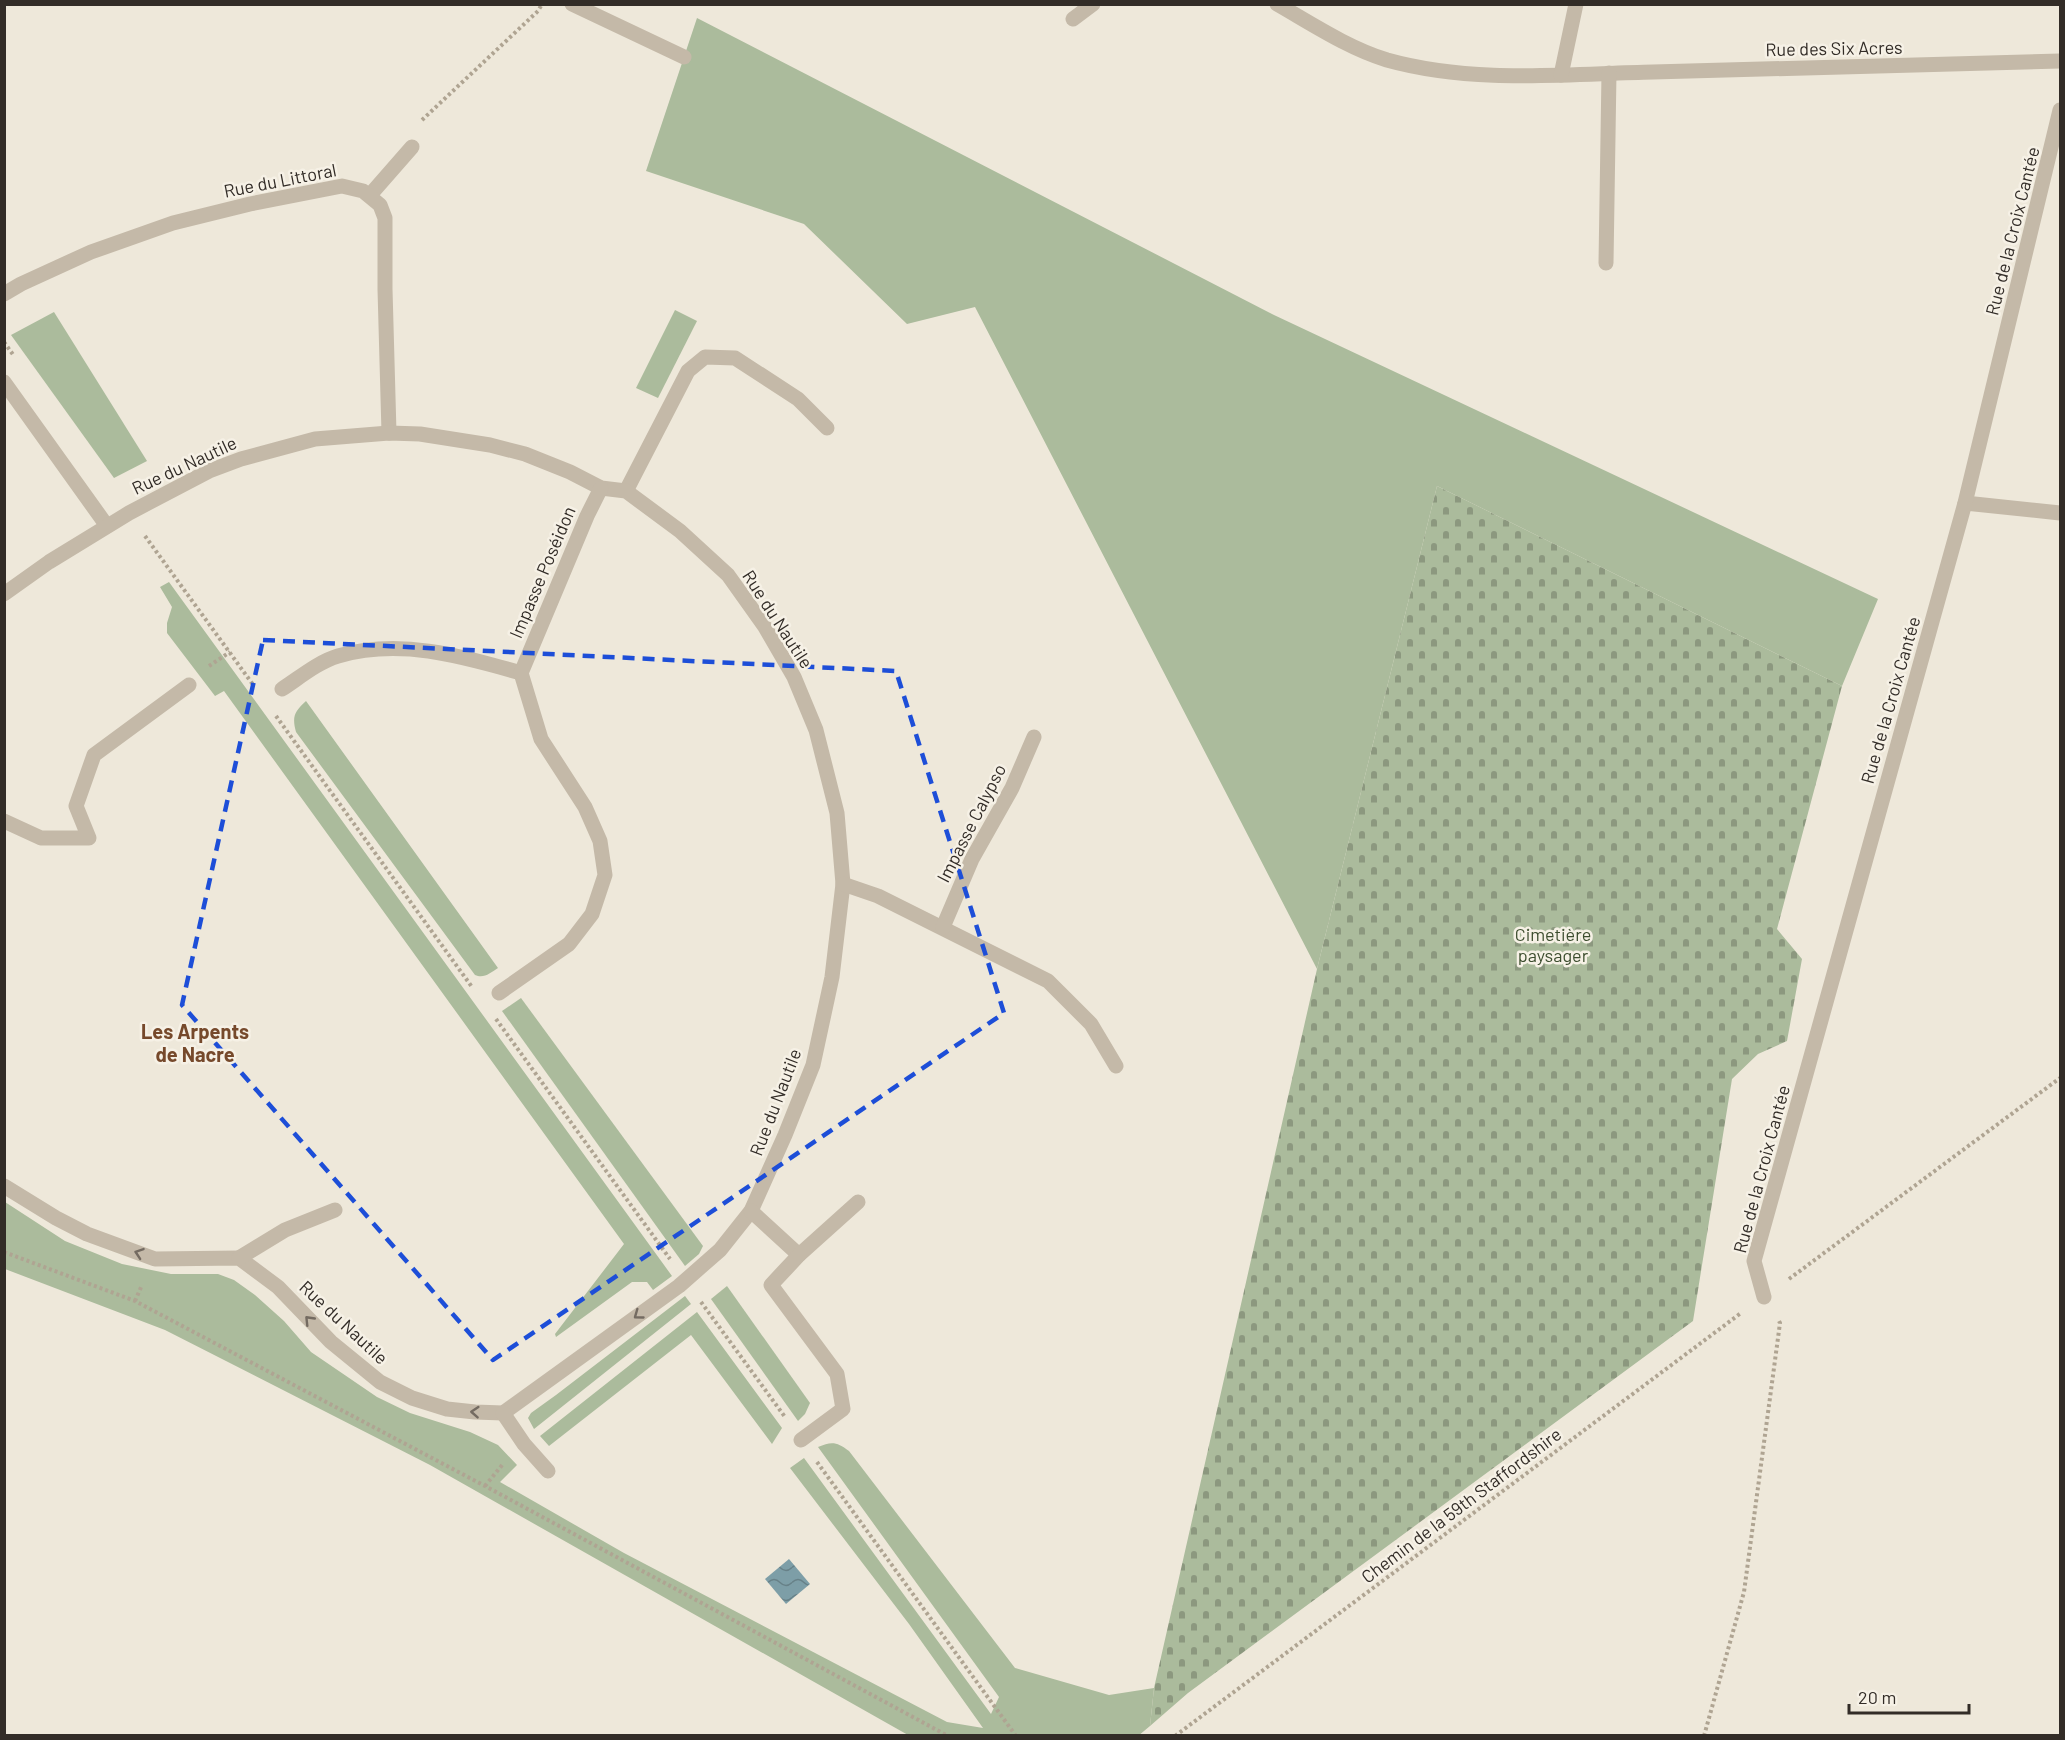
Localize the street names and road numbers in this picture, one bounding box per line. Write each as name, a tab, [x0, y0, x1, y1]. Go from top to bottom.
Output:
street label: Rue des Six Acres	[1765, 36, 1903, 60]
street label: Rue de la Croix Cantée	[1980, 144, 2044, 318]
street label: Rue du Littoral	[222, 158, 338, 202]
street label: Rue du Nautile	[128, 431, 240, 499]
street label: Impasse Poséidon	[504, 503, 580, 641]
street label: Rue du Nautile	[738, 566, 818, 672]
street label: Rue de la Croix Cantée	[1856, 614, 1924, 786]
street label: Impasse Calypso	[932, 760, 1010, 886]
street label: Rue du Nautile	[745, 1045, 805, 1159]
street label: Rue de la Croix Cantée	[1728, 1083, 1794, 1255]
street label: Rue du Nautile	[295, 1275, 393, 1369]
street label: Chemin de la 59th Staffordshire	[1357, 1423, 1565, 1587]

